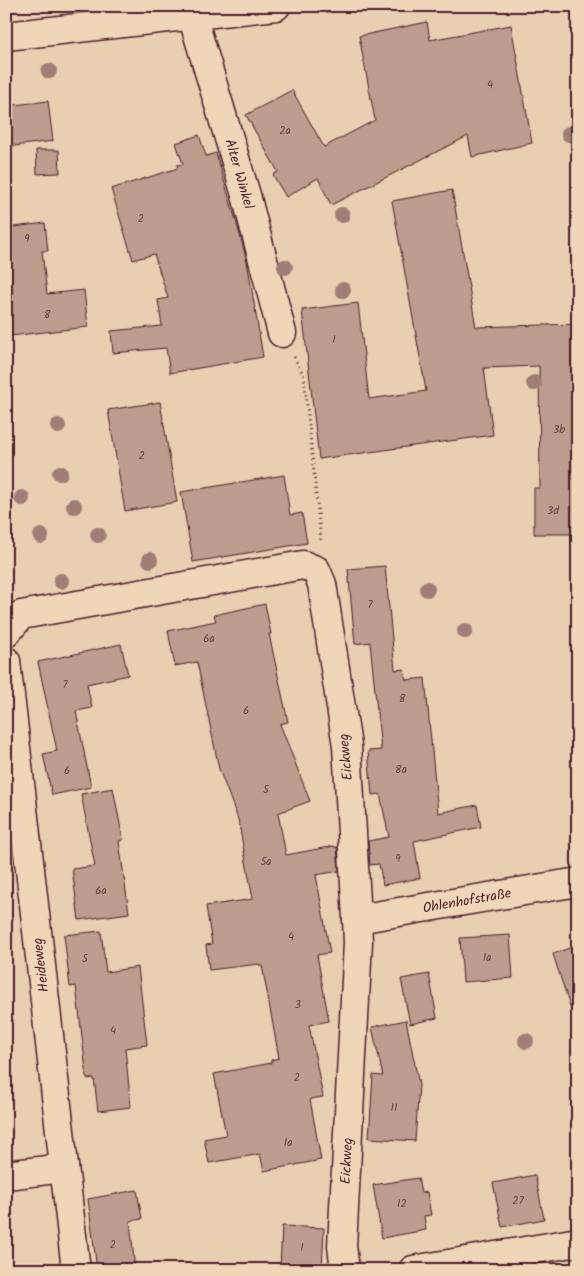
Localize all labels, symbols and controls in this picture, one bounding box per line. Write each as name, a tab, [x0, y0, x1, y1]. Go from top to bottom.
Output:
house number: 4	[487, 76, 493, 94]
house number: 2a	[279, 122, 291, 140]
street label: Alter Winkel	[219, 136, 260, 212]
house number: 2	[138, 210, 144, 228]
house number: 9	[24, 230, 30, 248]
house number: 8	[44, 306, 51, 324]
house number: 1	[332, 331, 336, 349]
house number: 3b	[553, 421, 565, 439]
house number: 2	[139, 447, 145, 465]
house number: 3d	[547, 502, 559, 520]
house number: 7	[367, 596, 373, 614]
house number: 6a	[203, 630, 215, 648]
house number: 7	[62, 676, 68, 694]
house number: 8	[399, 690, 406, 708]
house number: 6	[243, 702, 249, 720]
street label: Eickweg	[333, 733, 359, 781]
house number: 8a	[395, 761, 407, 779]
house number: 6	[64, 762, 70, 780]
house number: 5	[263, 781, 270, 799]
house number: 9	[395, 850, 401, 868]
house number: 5a	[260, 853, 272, 871]
house number: 6a	[95, 882, 107, 900]
street label: Ohlenhofstraße	[421, 882, 514, 920]
house number: 4	[288, 928, 294, 946]
street label: Heideweg	[27, 937, 55, 993]
house number: 1a	[483, 949, 491, 967]
house number: 5	[82, 950, 89, 968]
house number: 3	[295, 996, 301, 1014]
house number: 4	[110, 1022, 116, 1040]
house number: 2	[294, 1069, 300, 1087]
house number: 11	[391, 1099, 397, 1117]
house number: 1a	[284, 1134, 292, 1152]
street label: Eickweg	[335, 1137, 359, 1185]
house number: 27	[512, 1192, 525, 1210]
house number: 12	[397, 1195, 407, 1213]
house number: 2	[110, 1236, 116, 1254]
house number: 1	[300, 1239, 304, 1257]

